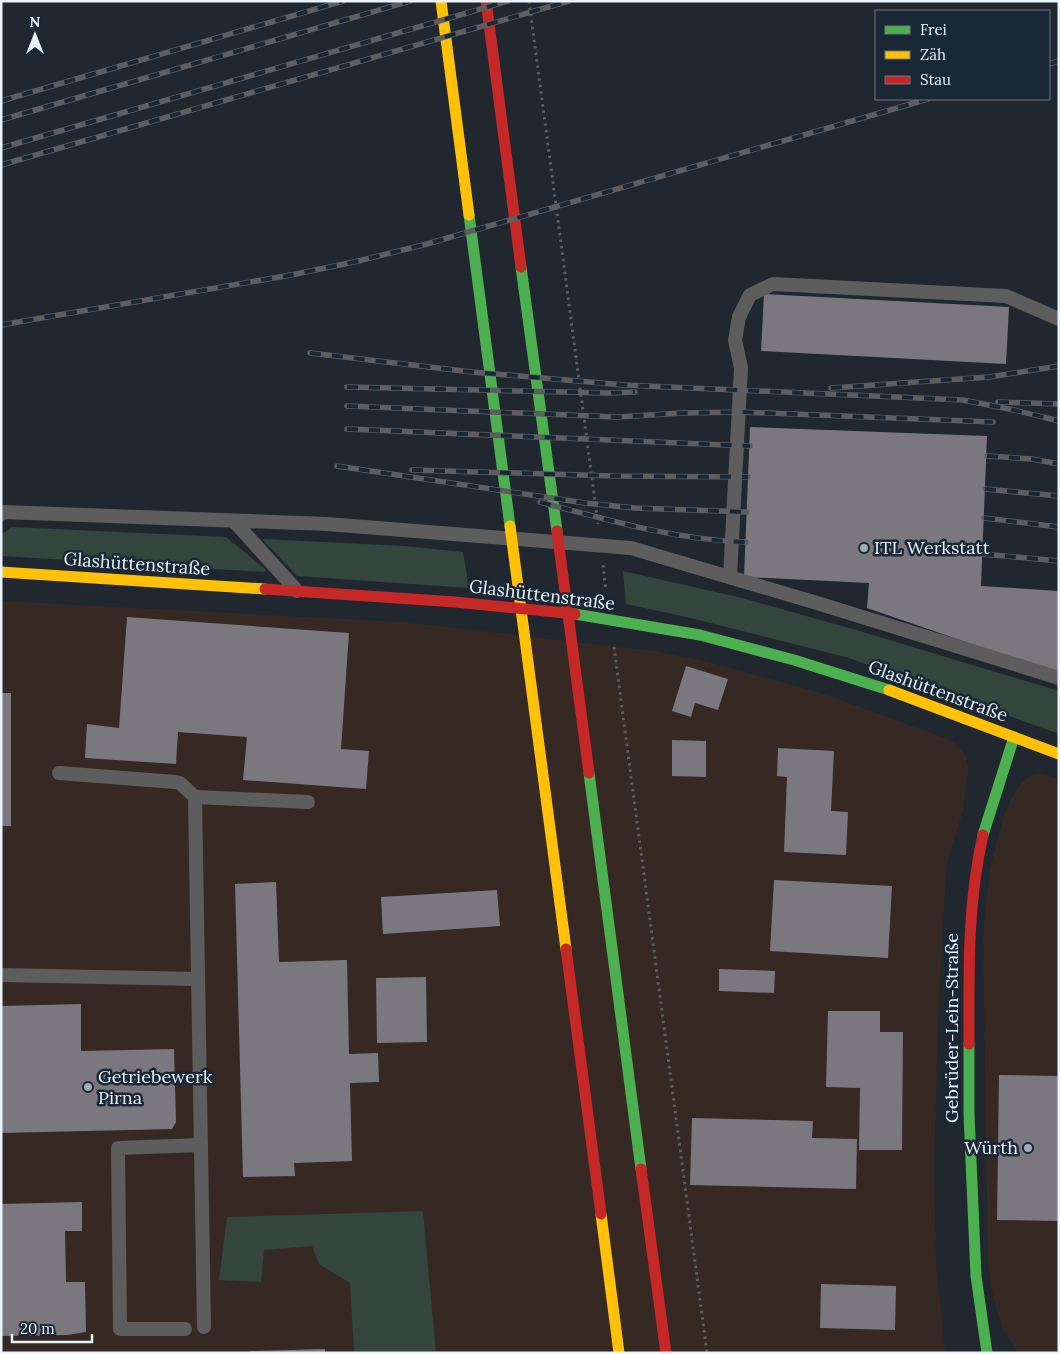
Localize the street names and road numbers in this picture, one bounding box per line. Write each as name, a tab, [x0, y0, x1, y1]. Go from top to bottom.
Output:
street label: Glashüttenstraße	[63, 547, 211, 580]
street label: Glashüttenstraße	[468, 574, 617, 615]
street label: Glashüttenstraße	[865, 655, 1011, 727]
street label: Gebrüder-Lein-Straße	[940, 933, 963, 1123]

